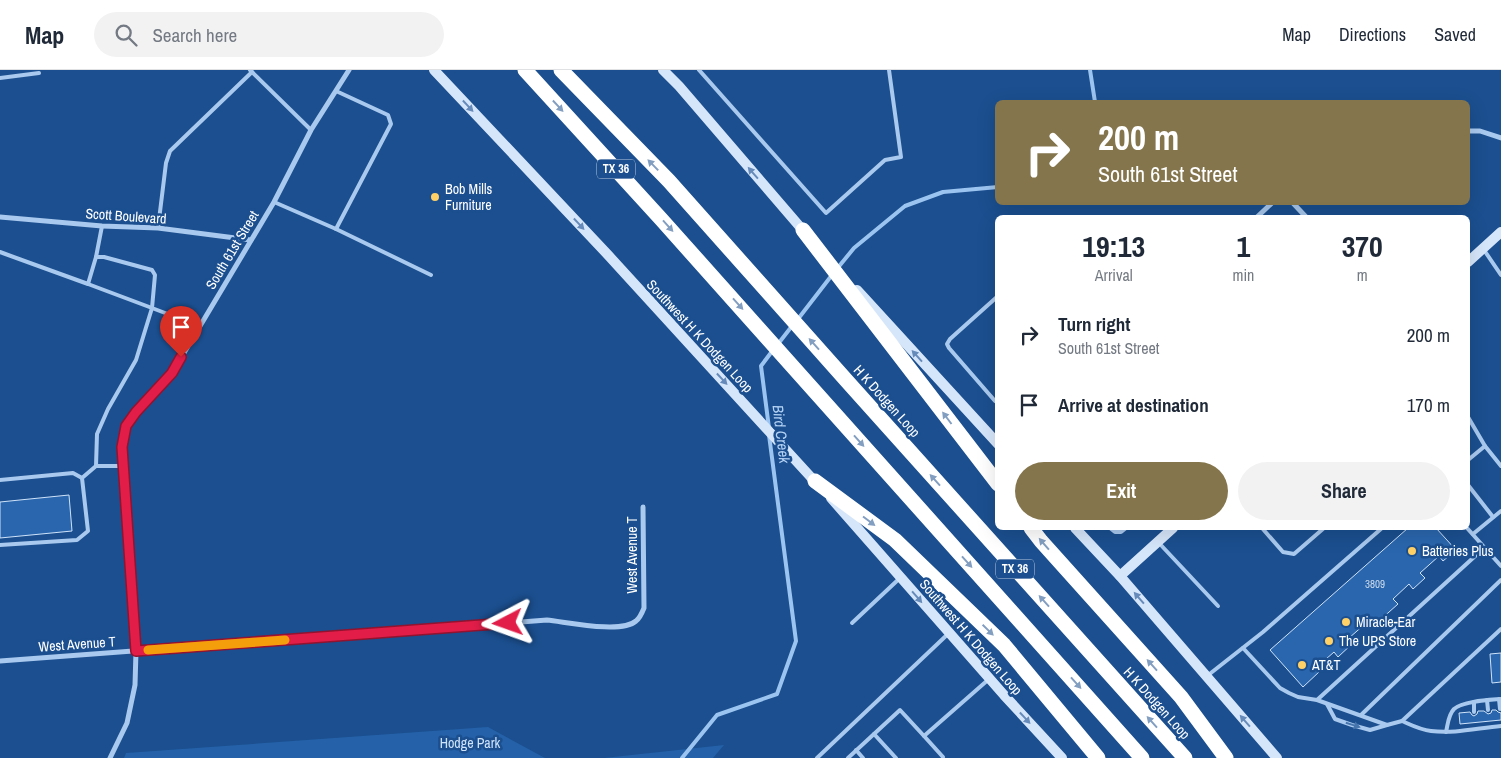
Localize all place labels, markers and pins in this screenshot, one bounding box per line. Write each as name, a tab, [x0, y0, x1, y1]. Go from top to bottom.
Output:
place label: Bob Mills Furniture	[445, 180, 492, 214]
marker: Bob Mills Furniture	[429, 191, 441, 203]
pin	[160, 306, 202, 357]
place label: Batteries Plus	[1422, 542, 1494, 560]
marker: Batteries Plus	[1406, 545, 1418, 557]
place label: Miracle-Ear	[1356, 613, 1415, 631]
marker: Miracle-Ear	[1340, 616, 1352, 628]
place label: The UPS Store	[1339, 632, 1416, 650]
marker: The UPS Store	[1323, 635, 1335, 647]
place label: AT&T	[1311, 656, 1341, 674]
marker: AT&T	[1296, 659, 1308, 671]

